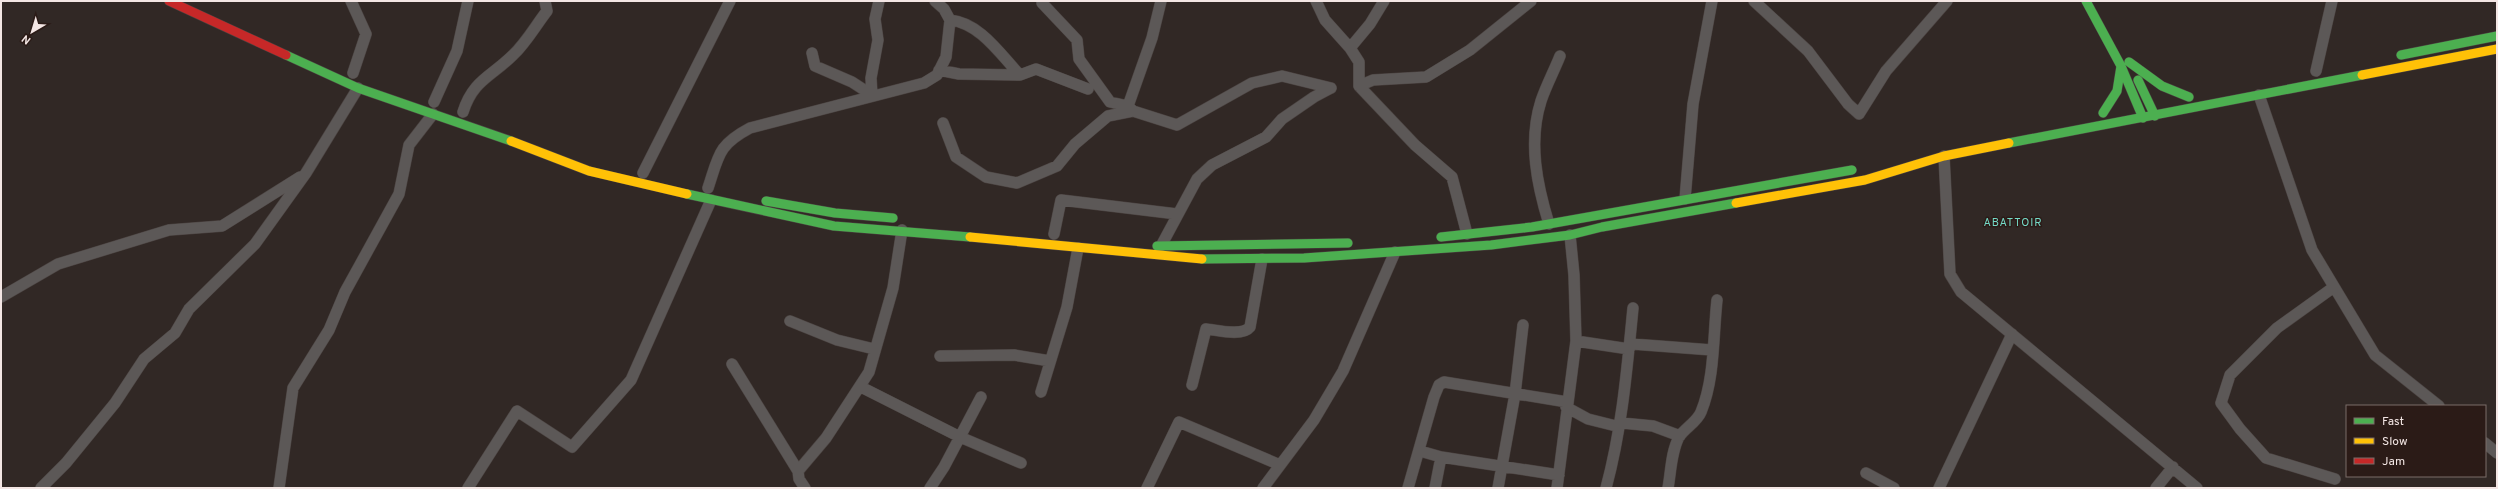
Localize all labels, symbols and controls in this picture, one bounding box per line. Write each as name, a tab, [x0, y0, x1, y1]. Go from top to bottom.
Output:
north arrow	[12, 12, 52, 52]
text: N	[19, 31, 34, 47]
district label: ABATTOIR	[1983, 216, 2043, 230]
legend	[2346, 405, 2486, 477]
text: Fast	[2382, 414, 2404, 430]
text: Slow	[2382, 434, 2408, 450]
text: Jam	[2382, 454, 2405, 470]

